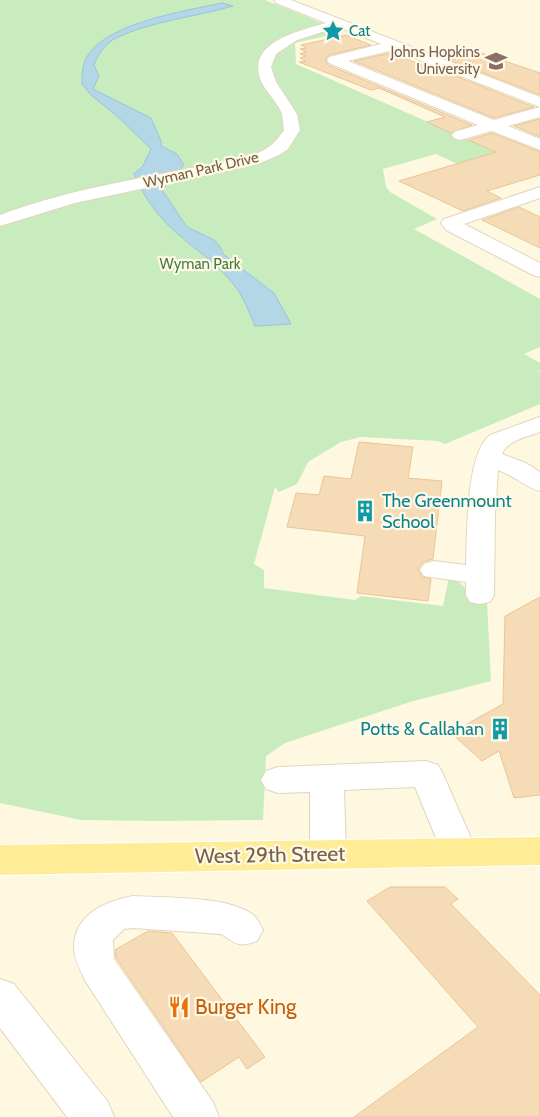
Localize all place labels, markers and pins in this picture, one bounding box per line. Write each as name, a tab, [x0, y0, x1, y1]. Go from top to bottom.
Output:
place icon: Cat	[320, 18, 346, 44]
place label: Cat	[349, 22, 370, 40]
place label: Johns Hopkins University	[390, 43, 480, 78]
school or university icon: Johns Hopkins University	[483, 48, 509, 74]
place label: The Greenmount School	[382, 490, 512, 533]
building icon: The Greenmount School	[352, 498, 378, 524]
building icon: Potts & Callahan	[487, 716, 513, 742]
place label: Potts & Callahan	[360, 718, 484, 740]
restaurant icon: Burger King	[166, 994, 192, 1020]
place label: Burger King	[195, 994, 297, 1019]

